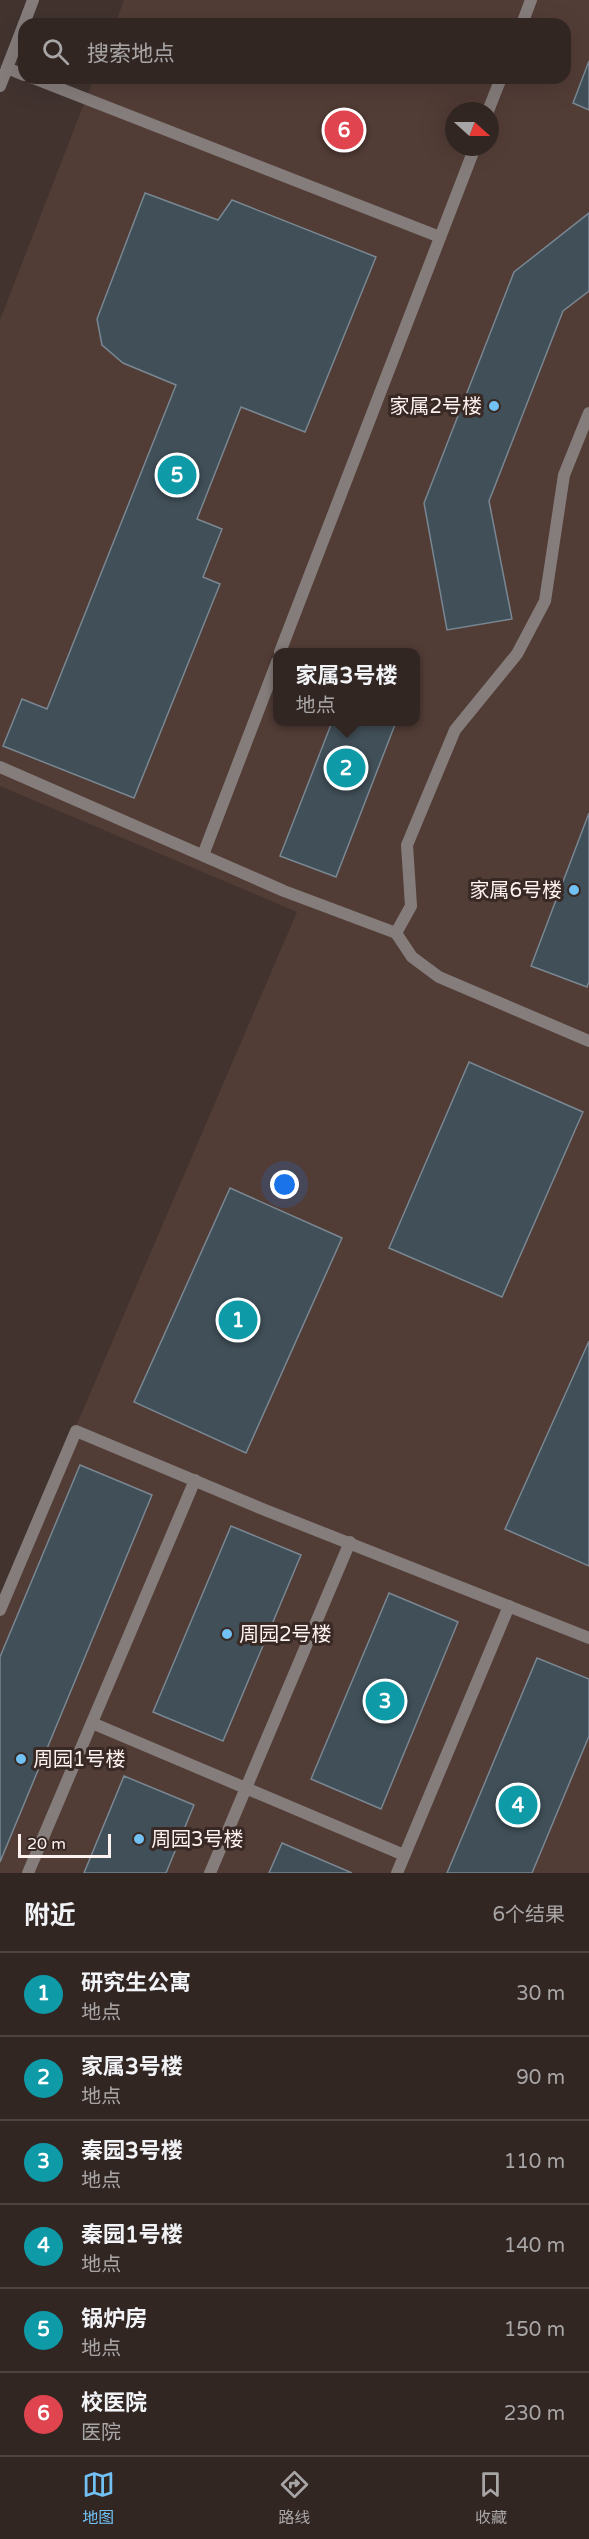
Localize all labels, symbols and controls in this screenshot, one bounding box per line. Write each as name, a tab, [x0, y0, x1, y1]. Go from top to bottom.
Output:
search box	[18, 18, 571, 84]
icon: search	[39, 35, 72, 68]
text: 搜索地点	[87, 41, 175, 67]
north arrow	[445, 102, 499, 156]
pin: 6	[324, 108, 364, 152]
place label: 家属2号楼	[389, 395, 482, 419]
marker: 家属2号楼	[487, 399, 501, 413]
pin: 5	[158, 452, 196, 498]
popup	[273, 648, 420, 726]
text: 家属3号楼	[296, 663, 397, 689]
text: 地点	[296, 694, 336, 718]
pin: 2	[326, 746, 366, 790]
place label: 家属6号楼	[469, 879, 562, 903]
marker: 家属6号楼	[567, 883, 581, 897]
your location	[270, 1170, 299, 1199]
pin: 1	[218, 1298, 258, 1342]
place label: 周园2号楼	[239, 1623, 332, 1647]
marker: 周园2号楼	[220, 1627, 234, 1641]
pin: 3	[366, 1678, 404, 1724]
place label: 周园1号楼	[33, 1748, 126, 1772]
marker: 周园1号楼	[14, 1752, 28, 1766]
pin: 4	[498, 1782, 538, 1828]
place label: 周园3号楼	[151, 1828, 244, 1852]
scale bar	[18, 1831, 111, 1858]
marker: 周园3号楼	[132, 1832, 146, 1846]
text: 20 m	[27, 1834, 66, 1854]
text: 附近	[24, 1900, 76, 1931]
text: 6个结果	[492, 1903, 565, 1927]
text: 研究生公寓	[81, 1970, 191, 1996]
text: 1	[37, 1982, 50, 2006]
text: 30 m	[516, 1982, 565, 2006]
text: 地点	[81, 2001, 121, 2025]
text: 家属3号楼	[81, 2054, 183, 2080]
text: 2	[37, 2066, 50, 2090]
text: 90 m	[516, 2066, 565, 2090]
text: 地点	[81, 2085, 121, 2109]
text: 秦园3号楼	[81, 2138, 183, 2164]
text: 3	[37, 2150, 50, 2174]
text: 110 m	[504, 2150, 565, 2174]
text: 地点	[81, 2169, 121, 2193]
text: 秦园1号楼	[81, 2222, 183, 2248]
text: 4	[37, 2234, 50, 2258]
text: 140 m	[504, 2234, 565, 2258]
text: 地点	[81, 2253, 121, 2277]
text: 锅炉房	[81, 2306, 147, 2332]
text: 5	[37, 2318, 50, 2342]
text: 150 m	[504, 2318, 565, 2342]
text: 地点	[81, 2337, 121, 2361]
text: 校医院	[81, 2390, 147, 2416]
text: 6	[37, 2402, 50, 2426]
text: 230 m	[504, 2402, 565, 2426]
text: 医院	[81, 2421, 121, 2445]
tab: 地图	[82, 2468, 115, 2528]
tab: 路线	[278, 2468, 311, 2528]
tab: 收藏	[474, 2468, 507, 2528]

